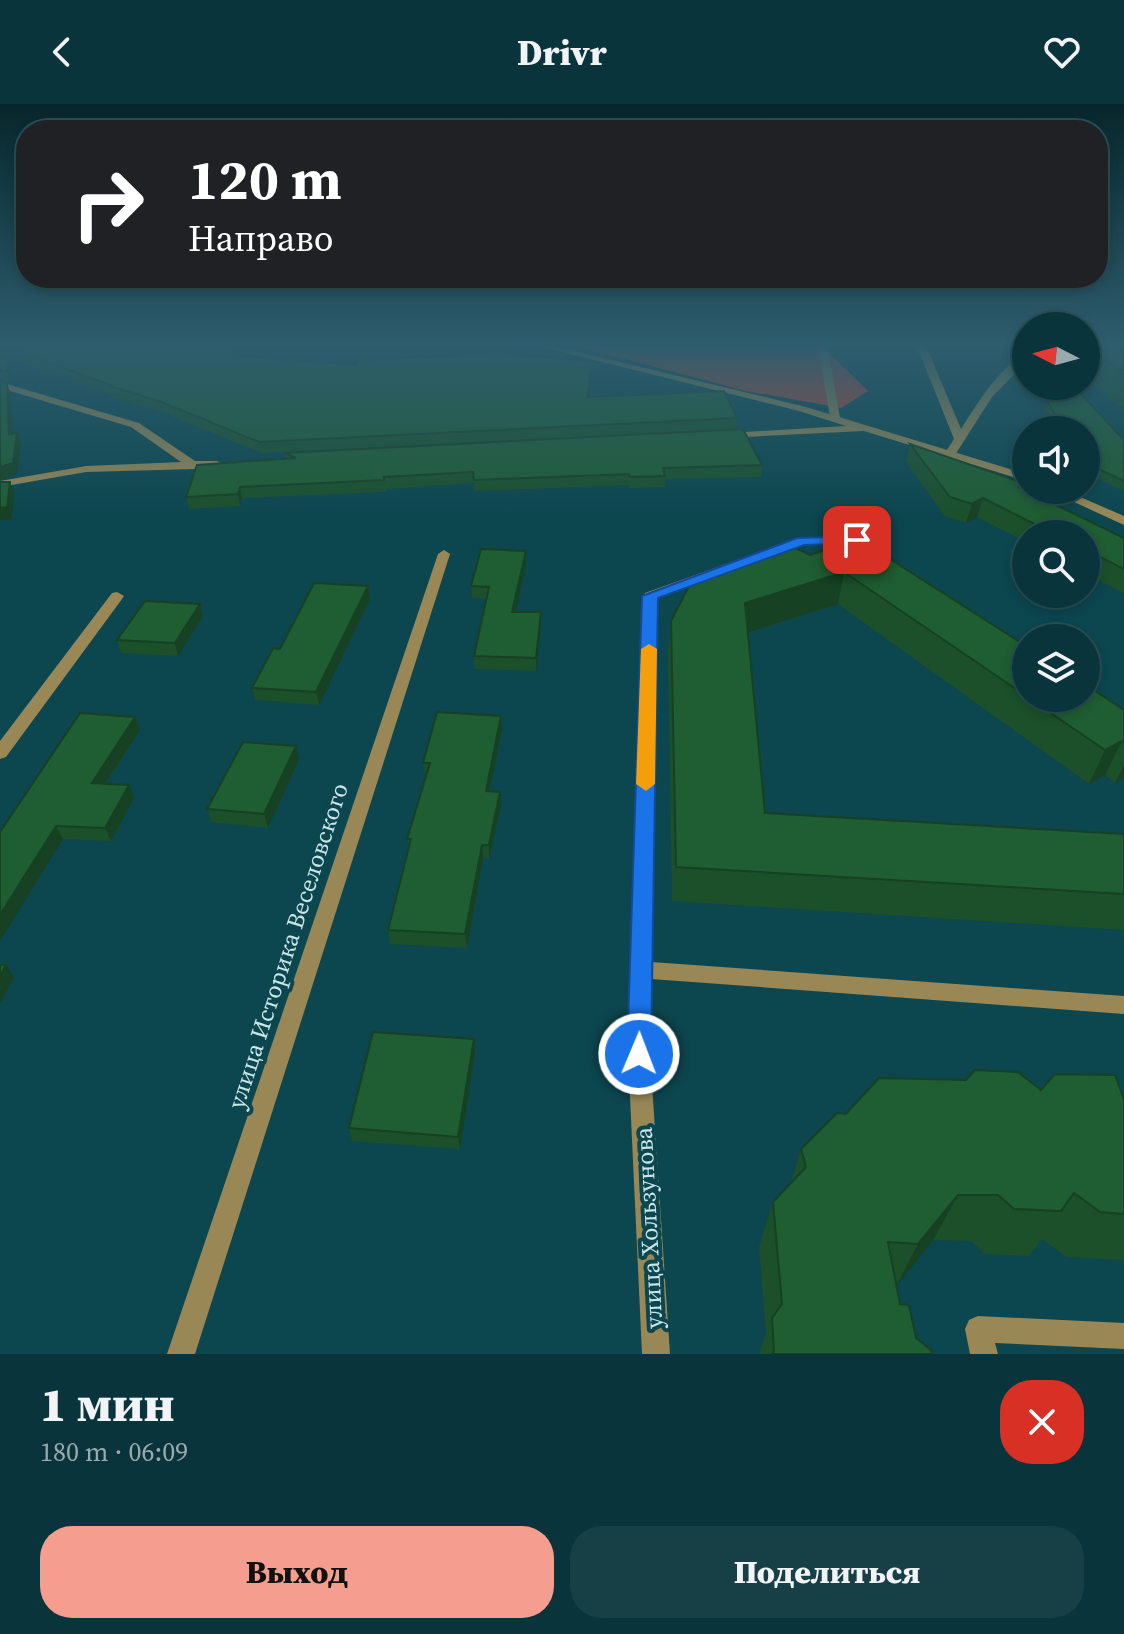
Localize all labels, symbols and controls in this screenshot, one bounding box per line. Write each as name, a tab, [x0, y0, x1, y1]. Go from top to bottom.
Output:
text: Drivr	[517, 28, 607, 77]
icon: back	[40, 30, 84, 74]
icon: heart	[1040, 30, 1084, 74]
text: 120 m	[188, 141, 342, 218]
icon: right	[56, 152, 160, 256]
text: Направо	[188, 214, 333, 263]
north arrow	[1012, 312, 1100, 400]
map controls	[1012, 312, 1100, 712]
button: sound	[1012, 416, 1100, 504]
pin	[823, 506, 891, 574]
icon: arrive	[835, 518, 879, 562]
button: search	[1012, 520, 1100, 608]
button: layers	[1012, 624, 1100, 712]
street label: улица Историка Веселовского	[219, 779, 356, 1113]
position arrow	[597, 1012, 681, 1096]
street label: улица Хользунова	[627, 1126, 670, 1330]
text: 1 мин	[40, 1371, 175, 1437]
button: close	[1000, 1380, 1084, 1464]
text: 180 m · 06:09	[40, 1434, 188, 1470]
button: Выход	[40, 1526, 554, 1618]
button: Поделиться	[570, 1526, 1084, 1618]

